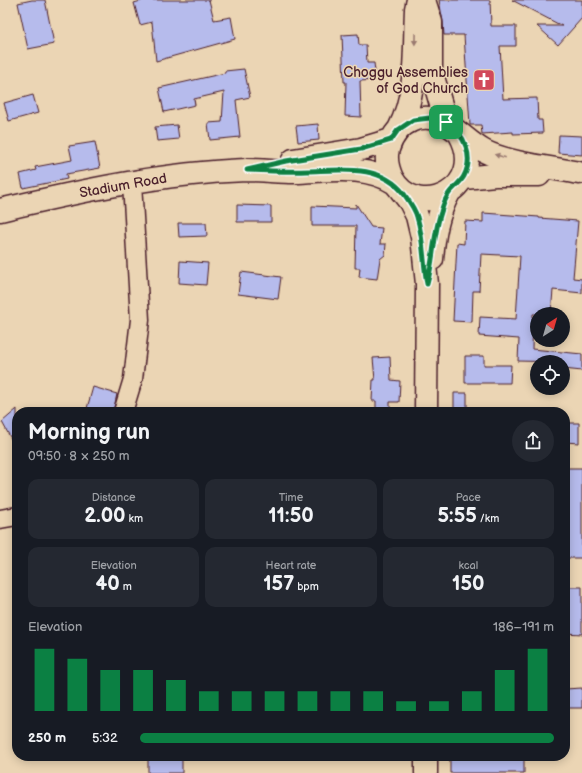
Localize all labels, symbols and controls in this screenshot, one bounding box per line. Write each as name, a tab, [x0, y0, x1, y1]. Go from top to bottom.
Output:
one-way arrow	[412, 33, 418, 46]
place label: Choggu Assemblies of God Church	[343, 64, 468, 97]
church icon: Choggu Assemblies of God Church	[471, 67, 497, 93]
pin	[429, 105, 463, 139]
icon: arrive	[435, 111, 457, 133]
one-way arrow	[494, 153, 506, 159]
street label: Stadium Road	[78, 169, 168, 202]
north arrow	[530, 307, 570, 347]
map controls	[530, 307, 570, 395]
button: locate	[530, 355, 570, 395]
text: Morning run	[28, 419, 150, 446]
button: share	[512, 420, 554, 462]
text: 09:50 · 8 × 250 m	[28, 448, 130, 464]
text: Distance	[92, 491, 136, 504]
text: Time	[279, 491, 303, 504]
text: Pace	[456, 491, 481, 504]
text: 2.00	[84, 504, 126, 528]
text: 11:50	[268, 504, 314, 528]
text: 5:55	[437, 504, 477, 528]
text: km	[126, 512, 143, 525]
text: /km	[477, 512, 499, 525]
text: Elevation	[91, 559, 137, 572]
text: Heart rate	[266, 559, 316, 572]
text: kcal	[458, 559, 478, 572]
text: 40	[96, 572, 120, 596]
text: 157	[263, 572, 294, 596]
text: 150	[452, 572, 485, 596]
text: m	[120, 580, 132, 593]
text: bpm	[294, 580, 319, 593]
text: Elevation	[28, 619, 82, 635]
text: 186–191 m	[493, 619, 554, 635]
text: 250 m	[28, 730, 66, 746]
text: 5:32	[92, 730, 118, 746]

